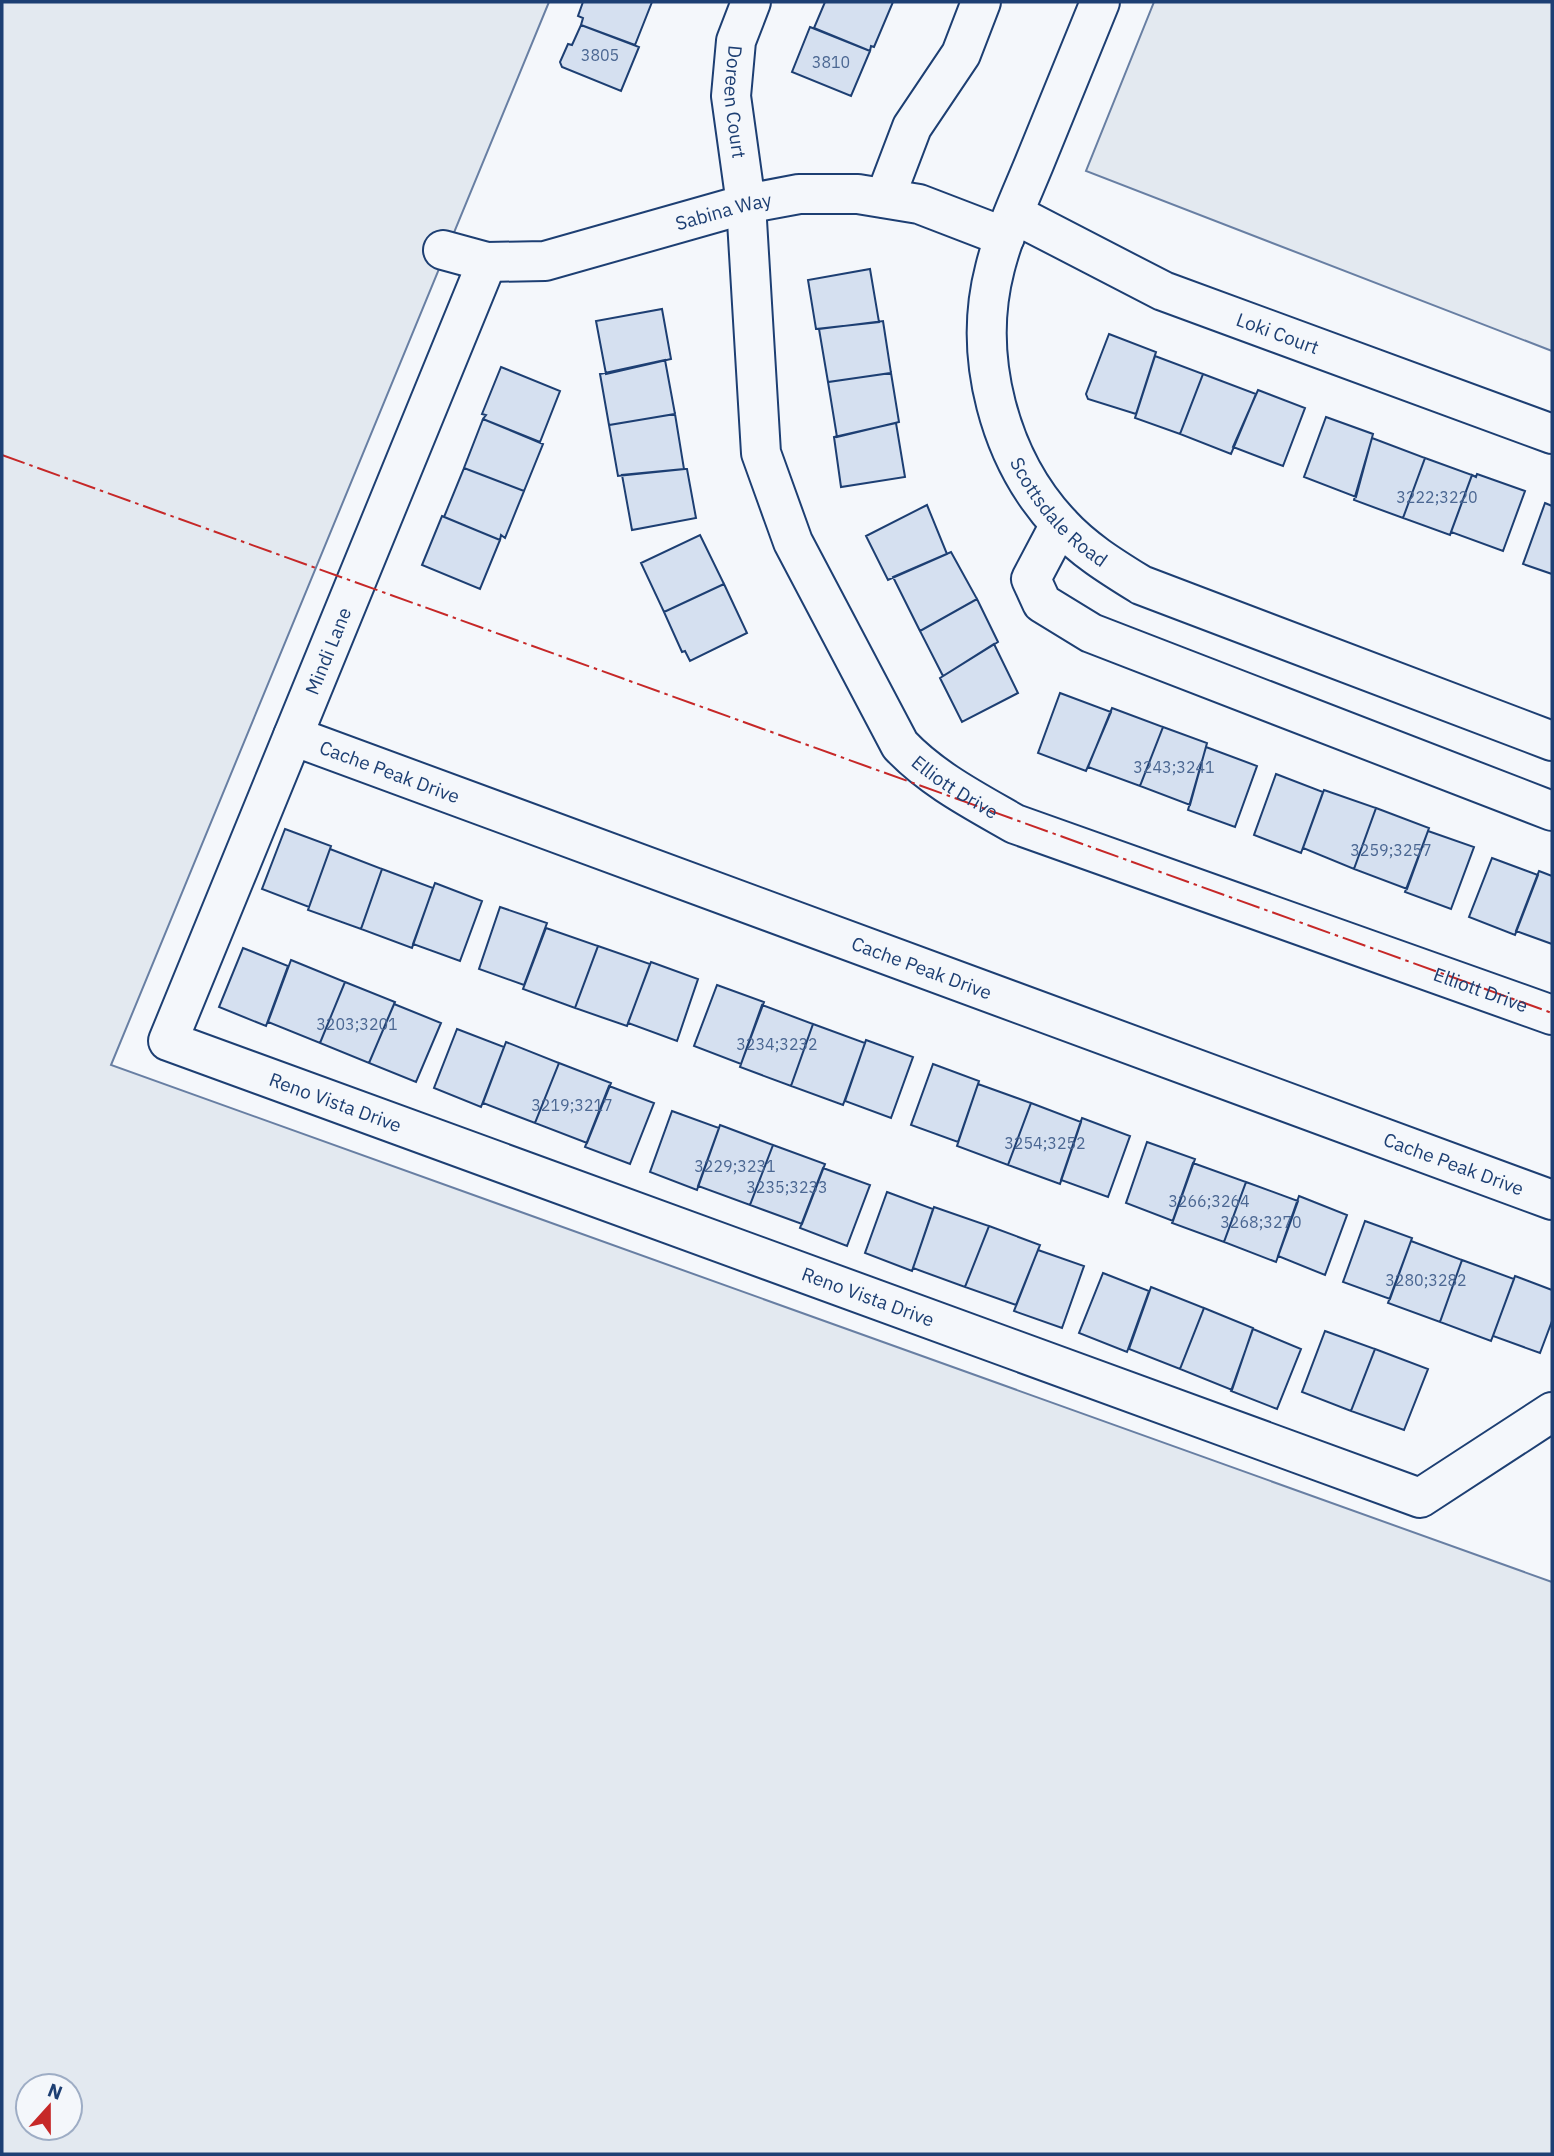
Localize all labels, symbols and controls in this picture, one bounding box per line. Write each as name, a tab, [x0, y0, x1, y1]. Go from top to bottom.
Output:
street label: Doreen Court	[719, 44, 752, 160]
house number: 3805	[581, 45, 619, 65]
house number: 3810	[812, 52, 850, 72]
street label: Sabina Way	[673, 187, 774, 235]
street label: Loki Court	[1233, 307, 1322, 359]
street label: Scottsdale Road	[1005, 453, 1112, 572]
house number: 3222;3220	[1396, 487, 1478, 507]
street label: Mindi Lane	[300, 604, 356, 698]
street label: Cache Peak Drive	[316, 735, 463, 808]
street label: Elliott Drive	[907, 750, 1002, 824]
house number: 3243;3241	[1133, 757, 1215, 777]
house number: 3259;3257	[1350, 840, 1432, 860]
street label: Cache Peak Drive	[848, 931, 995, 1004]
street label: Elliott Drive	[1430, 962, 1531, 1017]
house number: 3203;3201	[316, 1014, 398, 1034]
house number: 3234;3232	[736, 1034, 818, 1054]
street label: Reno Vista Drive	[266, 1067, 405, 1137]
house number: 3219;3217	[531, 1095, 613, 1115]
street label: Cache Peak Drive	[1380, 1127, 1527, 1201]
house number: 3254;3252	[1004, 1133, 1086, 1153]
house number: 3229;3231	[694, 1156, 776, 1176]
house number: 3235;3233	[746, 1177, 828, 1197]
house number: 3266;3264	[1168, 1191, 1250, 1211]
house number: 3268;3270	[1220, 1212, 1302, 1232]
street label: Reno Vista Drive	[799, 1261, 938, 1332]
house number: 3280;3282	[1385, 1270, 1467, 1290]
north arrow	[14, 2072, 84, 2142]
text: N	[44, 2077, 66, 2105]

